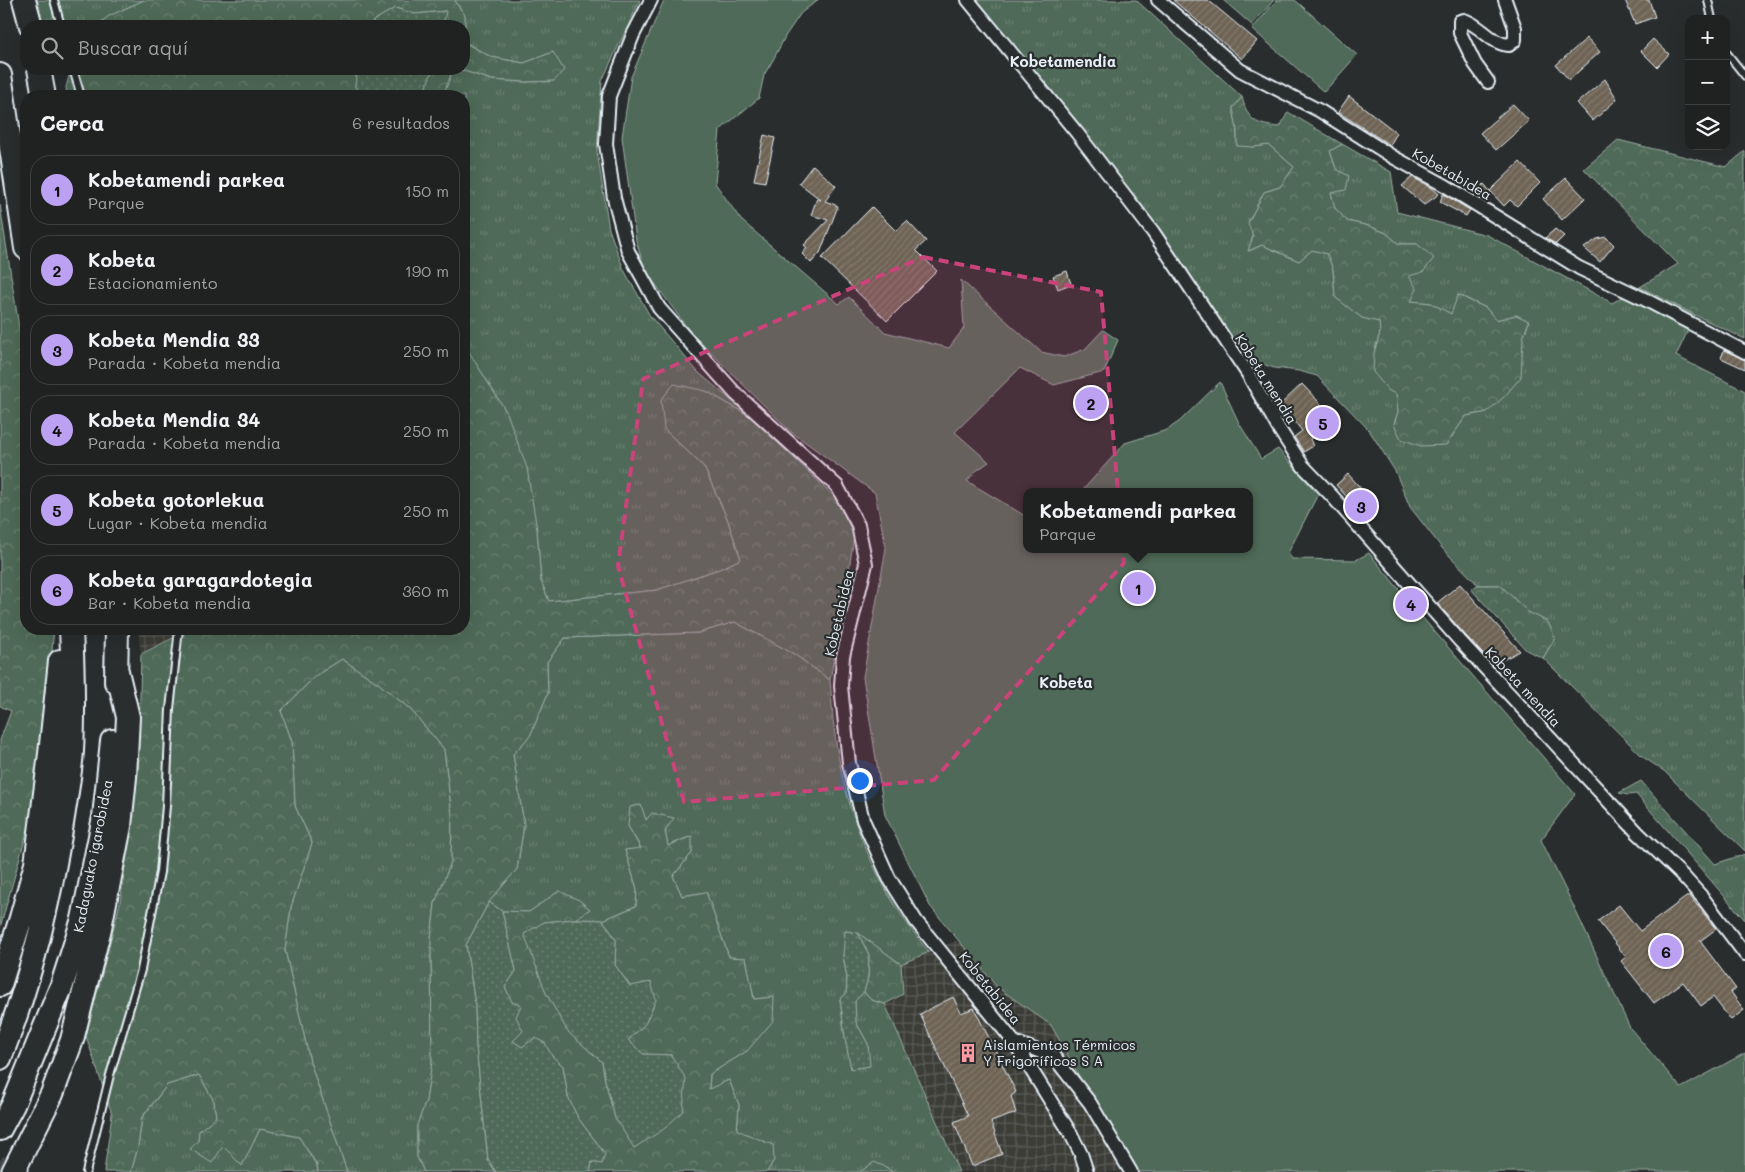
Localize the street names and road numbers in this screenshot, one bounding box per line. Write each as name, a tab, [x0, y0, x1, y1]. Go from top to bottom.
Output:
street label: Kobetabidea	[1409, 143, 1495, 204]
street label: Kobeta mendia	[1231, 330, 1302, 428]
street label: Kobetabidea	[819, 568, 858, 658]
street label: Kobeta mendia	[1481, 642, 1566, 731]
street label: Kadaguako igarobidea	[68, 778, 117, 934]
street label: Kobetabidea	[955, 947, 1026, 1028]

